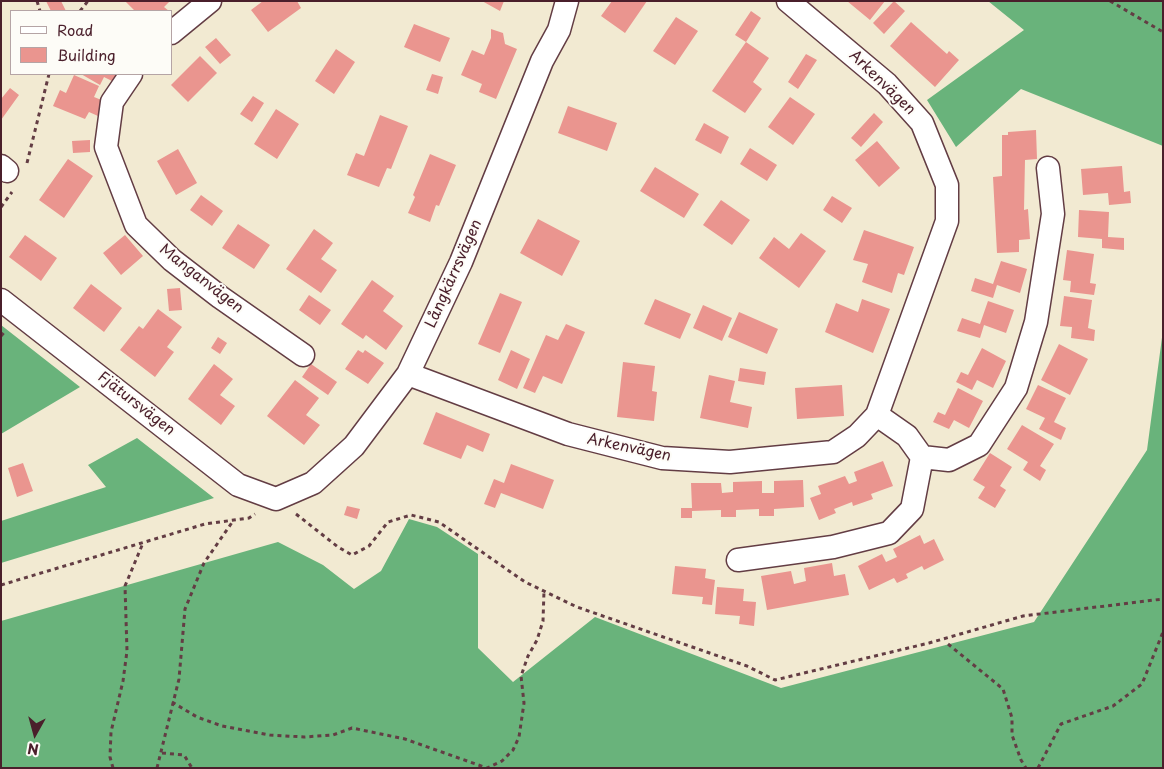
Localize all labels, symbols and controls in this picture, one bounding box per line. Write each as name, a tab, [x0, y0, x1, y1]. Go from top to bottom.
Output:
legend	[10, 10, 172, 75]
text: Road	[57, 18, 93, 41]
text: Building	[57, 43, 116, 66]
street label: Arkenvägen	[845, 47, 919, 119]
street label: Långkärrsvägen	[422, 217, 486, 331]
street label: Manganvägen	[155, 241, 247, 317]
street label: Fjätursvägen	[94, 368, 178, 440]
street label: Arkenvägen	[585, 430, 673, 466]
north arrow	[10, 709, 60, 759]
text: N	[26, 738, 40, 760]

